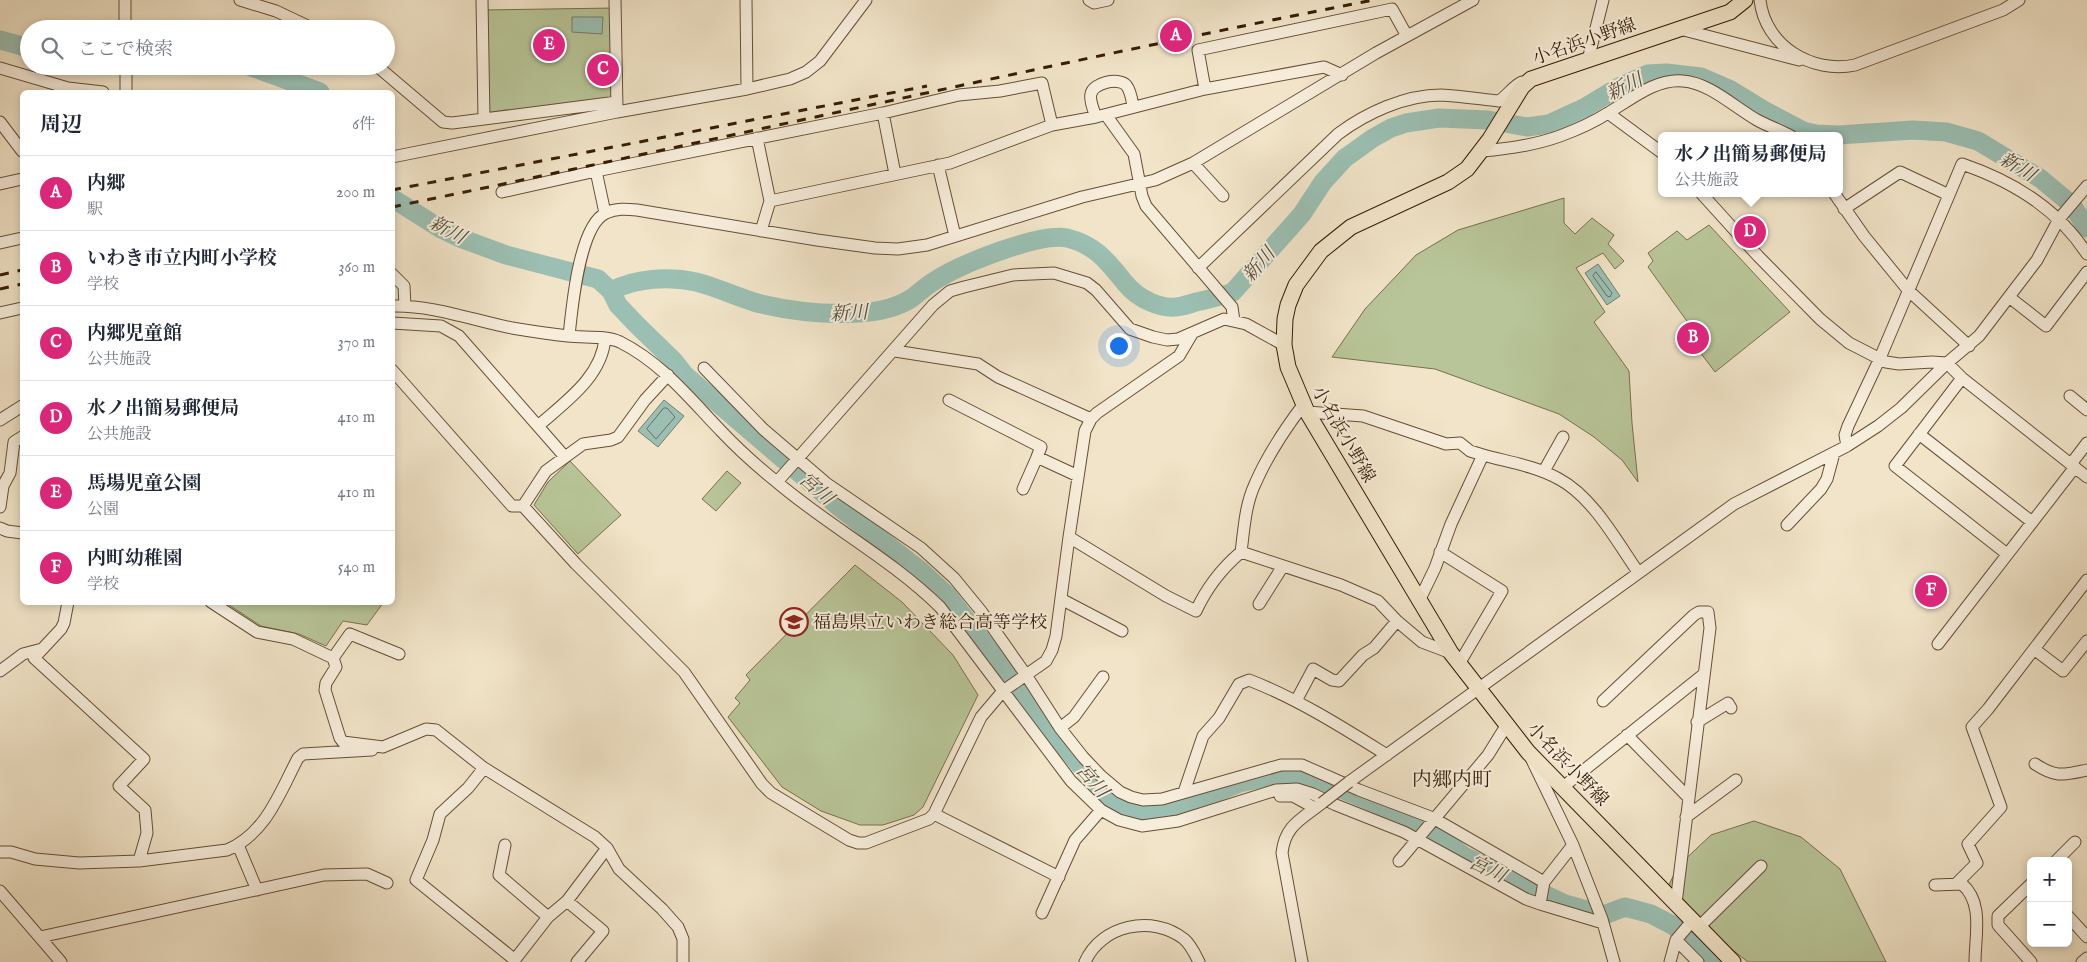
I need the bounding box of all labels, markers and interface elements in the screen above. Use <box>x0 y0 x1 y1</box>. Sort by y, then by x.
street label: 小名浜小野線 <box>1530 14 1639 71</box>
pin: A <box>1160 17 1192 55</box>
search box <box>20 20 395 75</box>
pin: E <box>533 26 565 64</box>
icon: search <box>38 34 66 62</box>
text: ここで検索 <box>78 38 173 62</box>
pin: C <box>587 51 619 89</box>
water label: 新川 <box>1603 68 1649 107</box>
text: 周辺 <box>40 112 82 139</box>
text: 6件 <box>352 115 375 135</box>
popup <box>1658 132 1843 197</box>
text: 水ノ出簡易郵便局 <box>1674 143 1827 167</box>
water label: 新川 <box>1994 148 2041 189</box>
text: 公共施設 <box>1674 171 1739 191</box>
text: 内郷 <box>87 172 125 196</box>
text: A <box>51 183 61 203</box>
text: 200 m <box>336 183 375 203</box>
text: 駅 <box>87 200 103 220</box>
water label: 新川 <box>425 211 471 251</box>
pin: D <box>1734 213 1766 251</box>
water label: 新川 <box>1238 242 1282 288</box>
text: いわき市立内町小学校 <box>87 247 277 271</box>
text: B <box>51 258 61 278</box>
text: 360 m <box>339 258 375 278</box>
text: 学校 <box>87 275 119 295</box>
water label: 新川 <box>829 301 871 327</box>
pin: B <box>1677 319 1709 357</box>
text: 内郷児童館 <box>87 322 182 346</box>
text: C <box>50 333 62 353</box>
text: 370 m <box>338 333 375 353</box>
your location <box>1106 333 1132 359</box>
text: 公共施設 <box>87 350 151 370</box>
street label: 小名浜小野線 <box>1306 382 1380 487</box>
text: 水ノ出簡易郵便局 <box>87 397 239 421</box>
text: D <box>50 408 62 428</box>
text: 410 m <box>338 408 375 428</box>
text: 公共施設 <box>87 425 151 445</box>
water label: 宮川 <box>793 468 839 512</box>
text: 馬場児童公園 <box>87 472 201 496</box>
text: E <box>50 483 62 503</box>
text: 410 m <box>338 483 375 503</box>
text: 公園 <box>87 500 119 520</box>
text: 内町幼稚園 <box>87 547 182 571</box>
text: F <box>51 558 61 578</box>
text: 540 m <box>338 558 375 578</box>
pin: F <box>1915 572 1947 610</box>
text: 学校 <box>87 575 119 595</box>
school or university icon: 福島県立いわき総合高等学校 <box>779 607 809 637</box>
place label: 福島県立いわき総合高等学校 <box>813 612 1047 635</box>
street label: 小名浜小野線 <box>1521 718 1613 812</box>
water label: 宮川 <box>1070 759 1114 805</box>
district label: 内郷内町 <box>1412 768 1492 793</box>
water label: 宮川 <box>1465 851 1511 890</box>
map controls <box>2027 857 2072 947</box>
button: + <box>2027 857 2072 902</box>
button: − <box>2027 902 2072 947</box>

